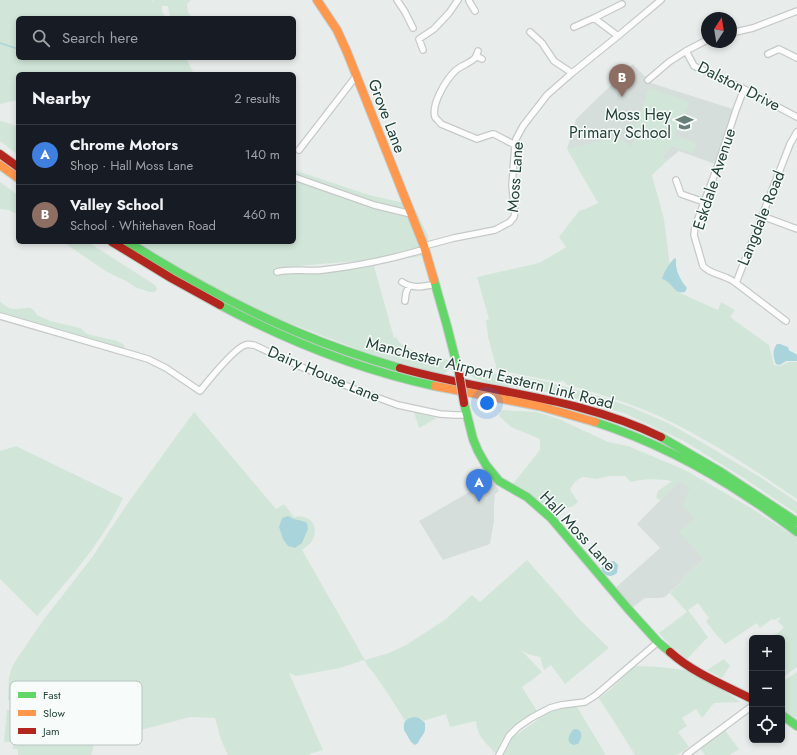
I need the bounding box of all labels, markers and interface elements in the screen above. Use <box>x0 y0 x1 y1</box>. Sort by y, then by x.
north arrow <box>701 12 737 48</box>
search box <box>16 16 296 60</box>
icon: search <box>30 27 52 49</box>
text: Search here <box>62 27 138 49</box>
street label: Dalston Drive <box>694 55 784 117</box>
pin: B <box>609 64 635 97</box>
street label: Grove Lane <box>362 76 412 156</box>
text: Nearby <box>32 86 90 110</box>
text: 2 results <box>234 89 280 108</box>
place label: Moss Hey Primary School <box>569 103 672 144</box>
school or university icon: Moss Hey Primary School <box>674 113 694 133</box>
street label: Eskdale Avenue <box>687 125 741 233</box>
text: Chrome Motors <box>70 134 178 156</box>
street label: Moss Lane <box>501 141 529 213</box>
text: A <box>40 145 50 164</box>
text: 140 m <box>245 145 280 164</box>
text: Shop · Hall Moss Lane <box>70 156 193 175</box>
street label: Langdale Road <box>732 167 790 269</box>
text: Valley School <box>70 194 163 216</box>
text: B <box>41 205 49 224</box>
text: 460 m <box>243 205 280 224</box>
text: School · Whitehaven Road <box>70 216 216 235</box>
street label: Manchester Airport Eastern Link Road <box>364 331 616 415</box>
street label: Dairy House Lane <box>264 340 384 408</box>
your location <box>477 393 497 413</box>
pin: A <box>466 469 492 502</box>
street label: Hall Moss Lane <box>535 486 621 576</box>
map controls <box>749 635 785 743</box>
button: + <box>749 635 785 671</box>
button: − <box>749 671 785 707</box>
legend <box>10 681 142 745</box>
text: Fast <box>43 687 61 703</box>
text: Slow <box>43 705 65 721</box>
button: locate <box>749 707 785 743</box>
text: Jam <box>41 723 60 739</box>

